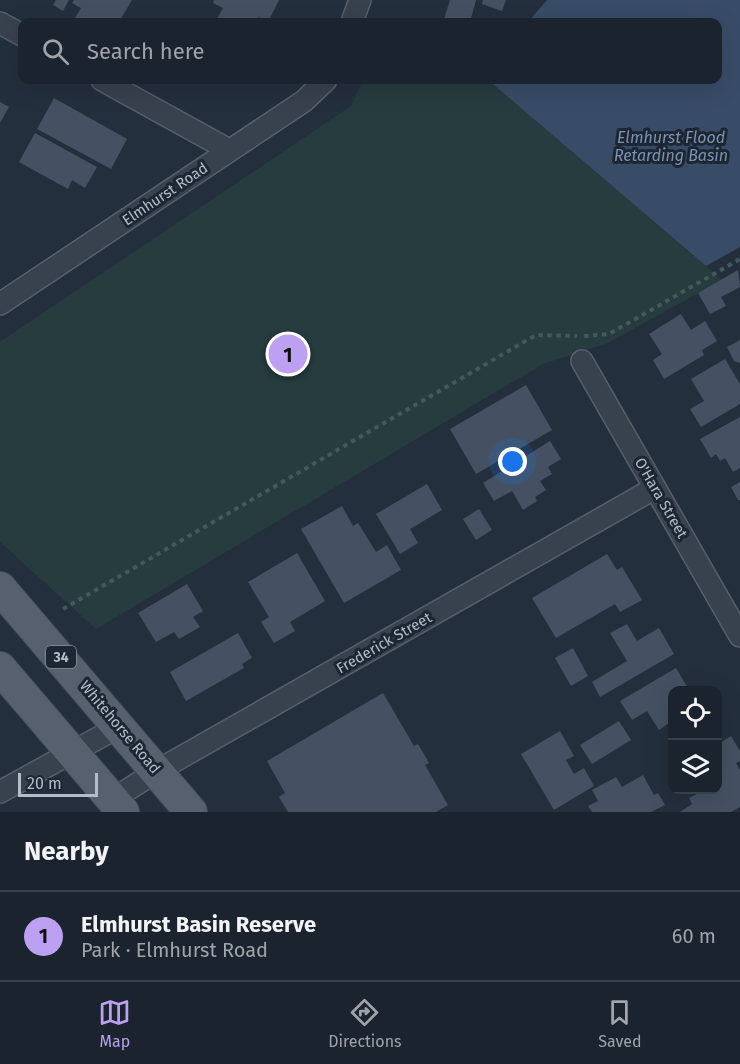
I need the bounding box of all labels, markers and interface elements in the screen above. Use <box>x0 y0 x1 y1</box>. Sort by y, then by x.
search box <box>18 18 722 84</box>
icon: search <box>39 35 72 68</box>
text: Search here <box>87 38 205 65</box>
water label: Elmhurst Flood Retarding Basin <box>614 128 728 165</box>
street label: Elmhurst Road <box>119 159 211 229</box>
pin: 1 <box>268 332 308 376</box>
your location <box>498 447 527 476</box>
street label: O'Hara Street <box>631 454 692 542</box>
street label: Frederick Street <box>333 608 435 678</box>
road number: 34 <box>46 646 76 668</box>
street label: Whitehorse Road <box>76 677 164 777</box>
map controls <box>668 686 722 794</box>
button: locate <box>668 686 722 740</box>
button: layers <box>668 740 722 794</box>
scale bar <box>18 770 98 798</box>
text: 20 m <box>27 774 62 793</box>
text: Nearby <box>24 836 109 867</box>
text: Elmhurst Basin Reserve <box>81 911 316 938</box>
text: 1 <box>39 924 48 948</box>
text: 60 m <box>672 924 716 948</box>
text: Park · Elmhurst Road <box>81 938 268 962</box>
tab: Map <box>98 996 131 1051</box>
tab: Directions <box>328 996 402 1051</box>
tab: Saved <box>598 996 642 1051</box>

